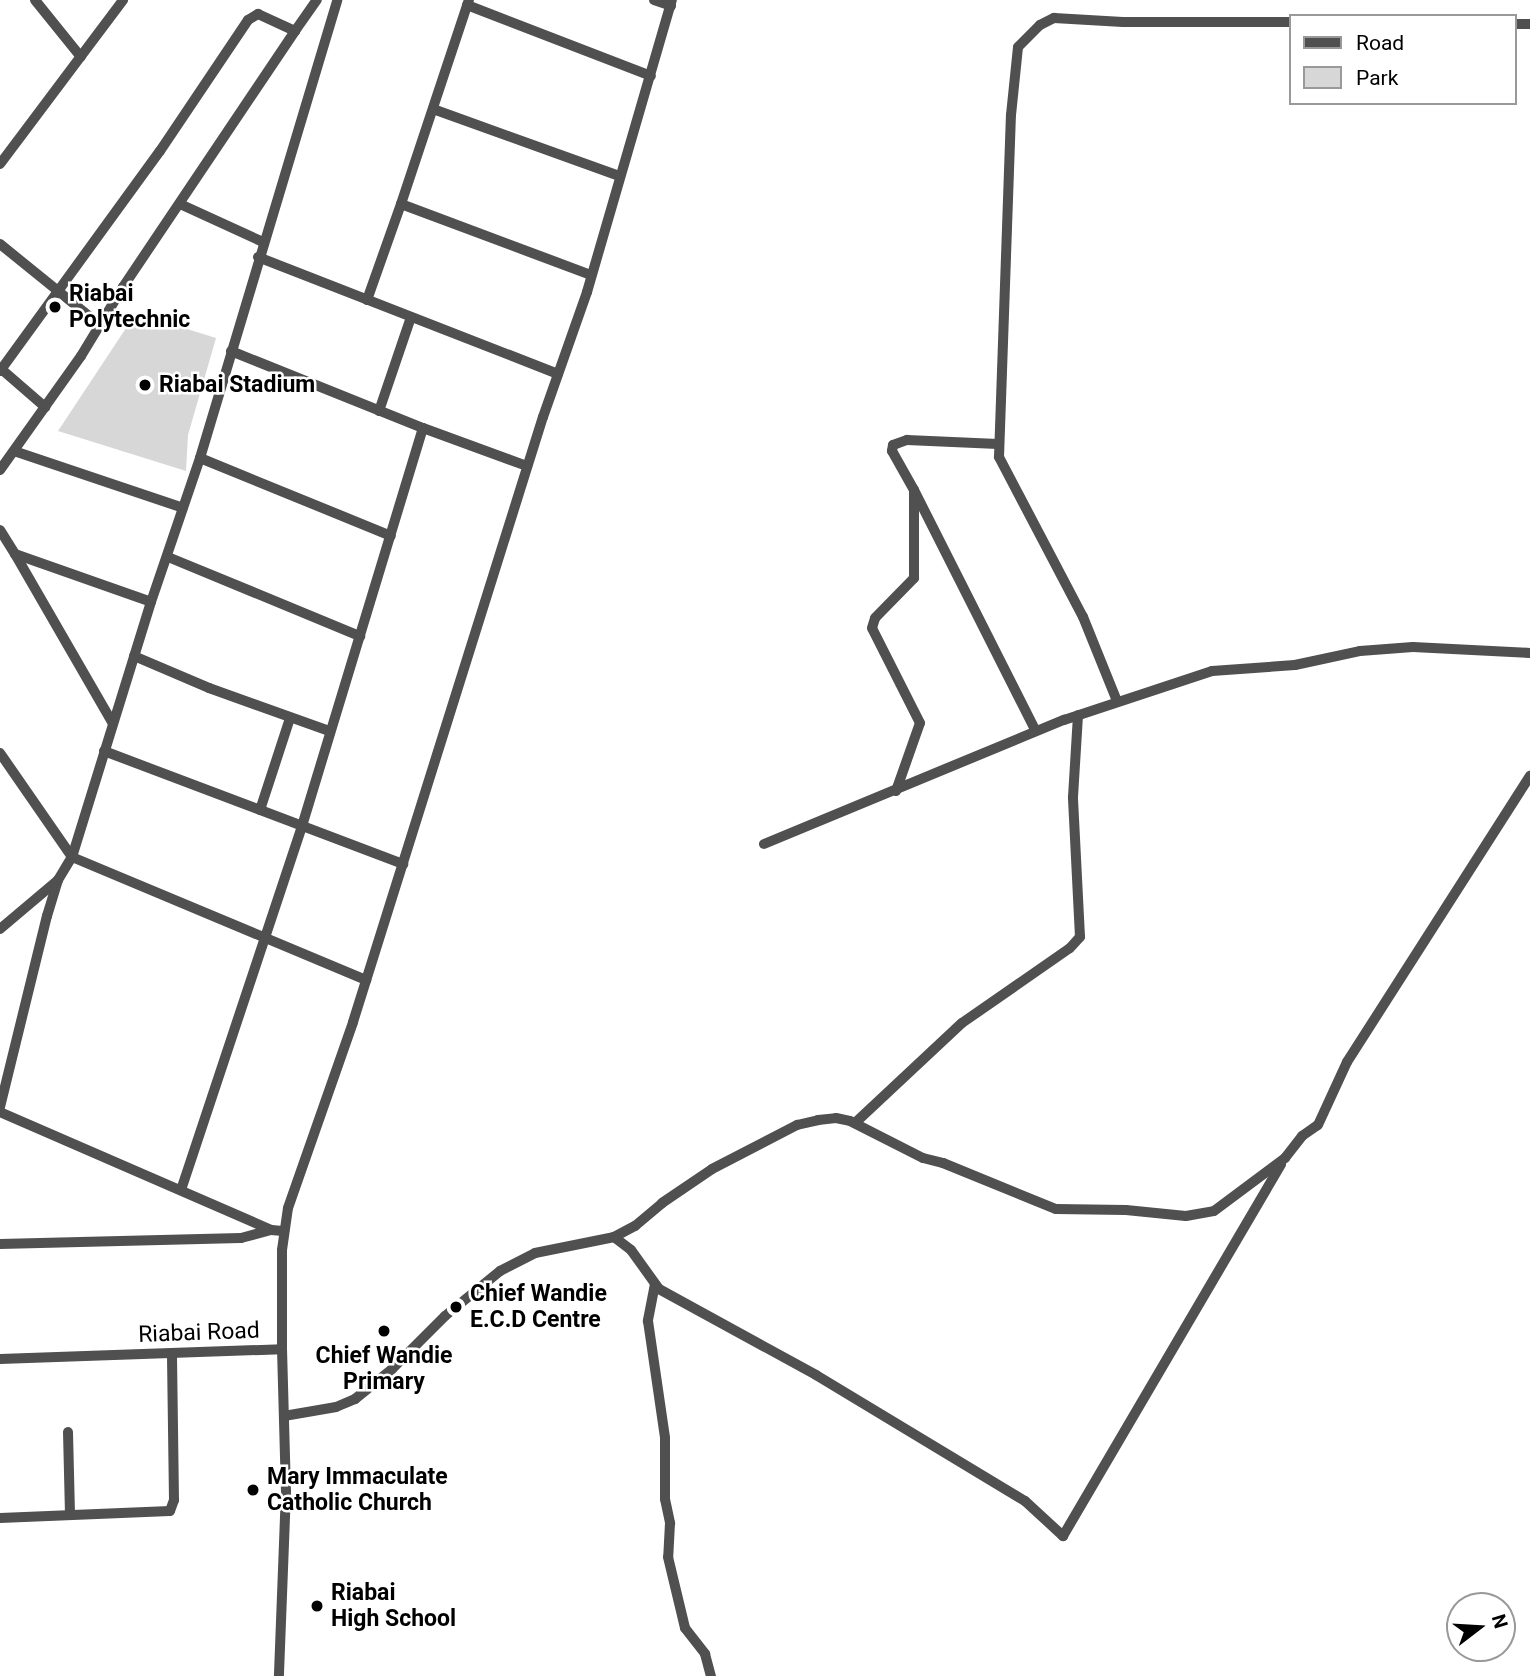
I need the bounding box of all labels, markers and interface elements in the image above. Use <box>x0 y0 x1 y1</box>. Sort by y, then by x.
legend <box>1288 14 1516 105</box>
text: Road <box>1356 31 1404 55</box>
text: Park <box>1356 66 1398 90</box>
place label: Riabai Polytechnic <box>69 280 190 334</box>
marker: Riabai Polytechnic <box>47 299 63 315</box>
place label: Riabai Stadium <box>159 371 315 399</box>
marker: Riabai Stadium <box>137 377 153 393</box>
place label: Chief Wandie E.C.D Centre <box>470 1280 607 1334</box>
marker: Chief Wandie E.C.D Centre <box>448 1299 464 1315</box>
street label: Riabai Road <box>138 1317 260 1349</box>
marker: Chief Wandie Primary <box>376 1323 392 1339</box>
place label: Chief Wandie Primary <box>316 1342 452 1396</box>
place label: Mary Immaculate Catholic Church <box>267 1463 448 1517</box>
marker: Mary Immaculate Catholic Church <box>245 1482 261 1498</box>
place label: Riabai High School <box>331 1579 456 1633</box>
north arrow <box>1446 1592 1516 1662</box>
marker: Riabai High School <box>309 1598 325 1614</box>
text: N <box>1487 1612 1513 1631</box>

